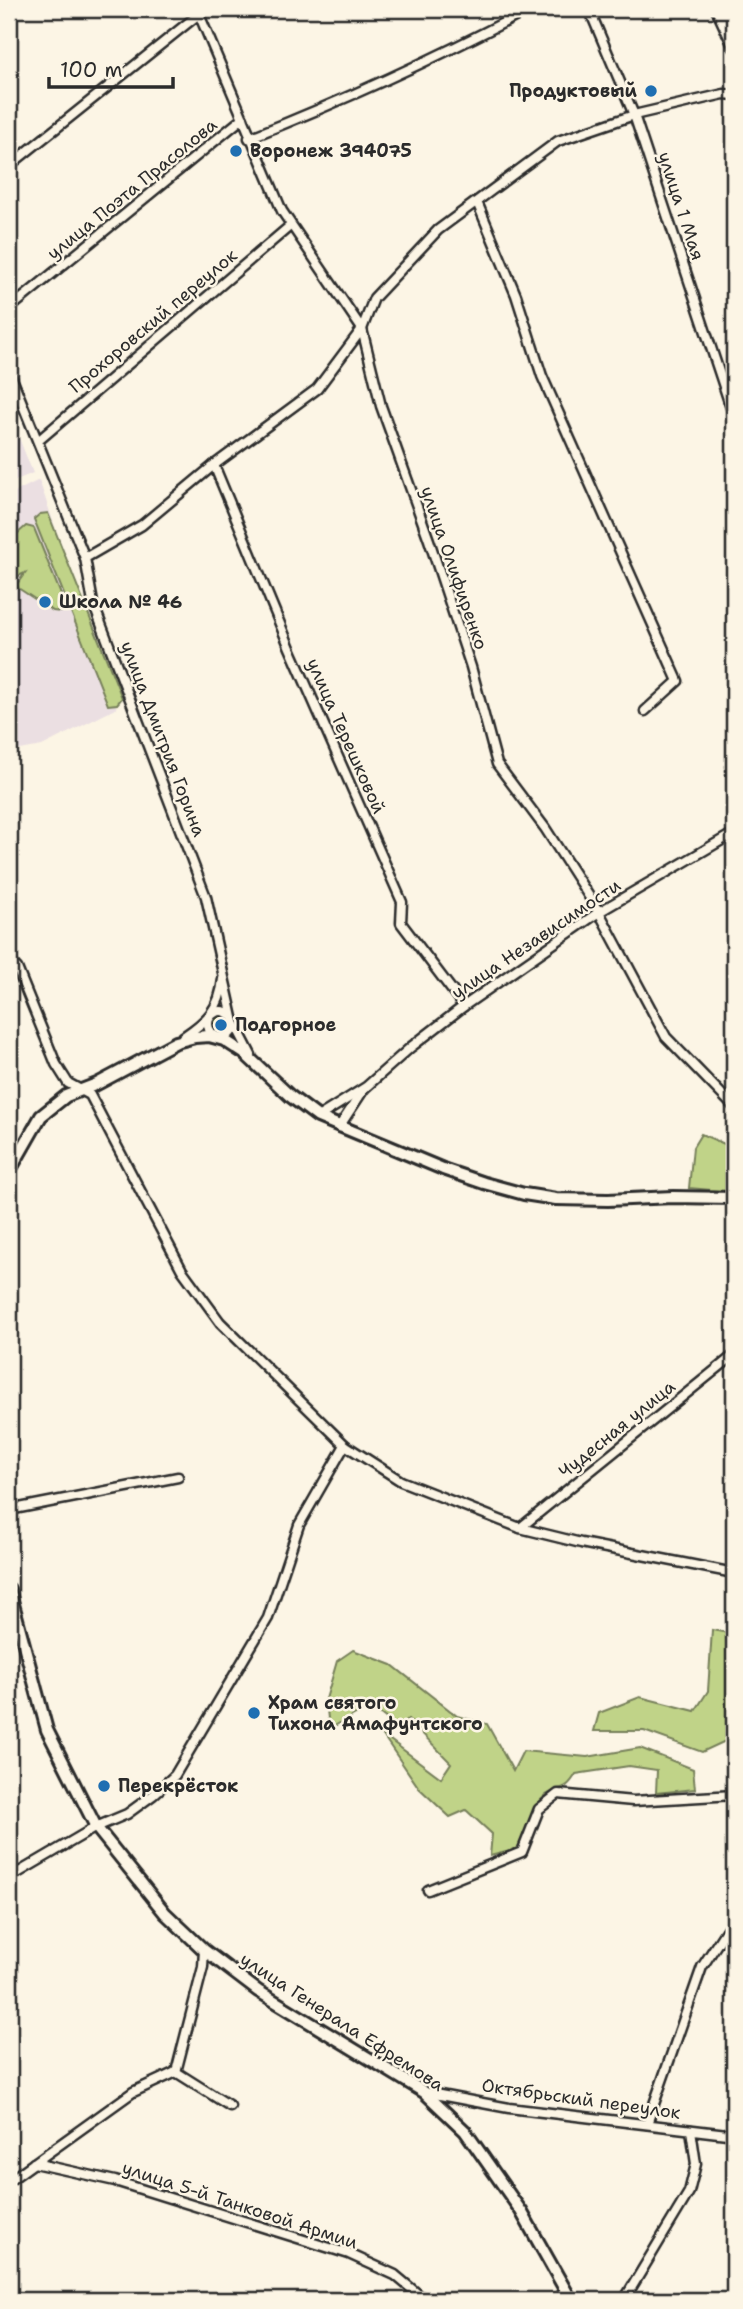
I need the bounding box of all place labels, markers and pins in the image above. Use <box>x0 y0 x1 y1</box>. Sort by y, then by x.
place label: Продуктовый <box>509 79 637 103</box>
marker: Продуктовый <box>643 83 659 99</box>
place label: Воронеж 394075 <box>250 139 412 163</box>
marker: Воронеж 394075 <box>228 143 244 159</box>
place label: Школа № 46 <box>59 590 182 614</box>
marker: Школа № 46 <box>37 594 53 610</box>
place label: Подгорное <box>235 1013 337 1037</box>
marker: Подгорное <box>213 1017 229 1033</box>
place label: Храм святого Тихона Амафунтского <box>268 1691 483 1736</box>
marker: Храм святого Тихона Амафунтского <box>246 1705 262 1721</box>
place label: Перекрёсток <box>118 1774 238 1798</box>
marker: Перекрёсток <box>96 1778 112 1794</box>

